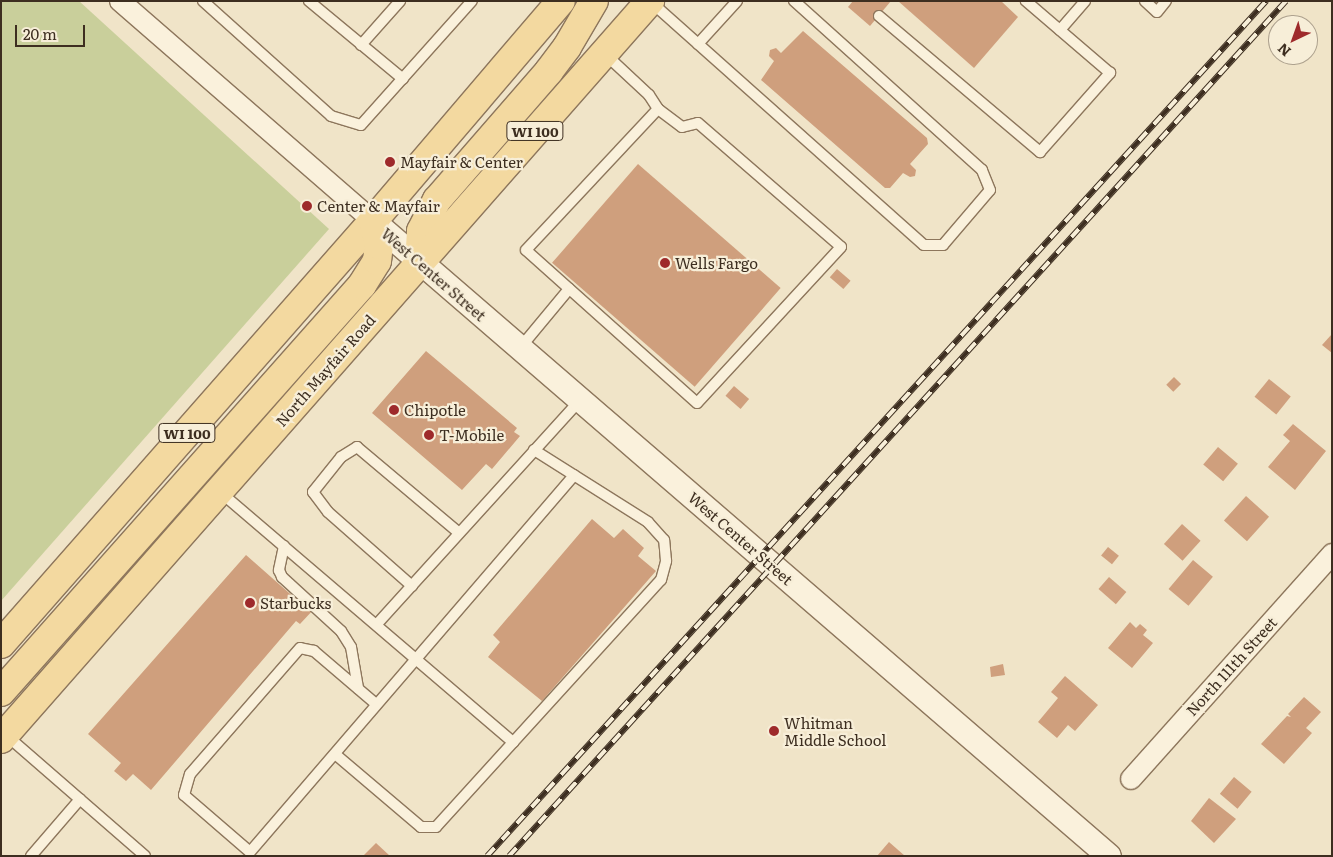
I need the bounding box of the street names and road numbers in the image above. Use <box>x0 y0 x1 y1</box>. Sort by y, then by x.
road number: WI 100 <box>506 120 564 142</box>
street label: West Center Street <box>378 224 490 324</box>
street label: North Mayfair Road <box>272 310 378 430</box>
road number: WI 100 <box>158 422 216 444</box>
street label: West Center Street <box>685 488 797 588</box>
street label: North 111th Street <box>1182 613 1280 719</box>

